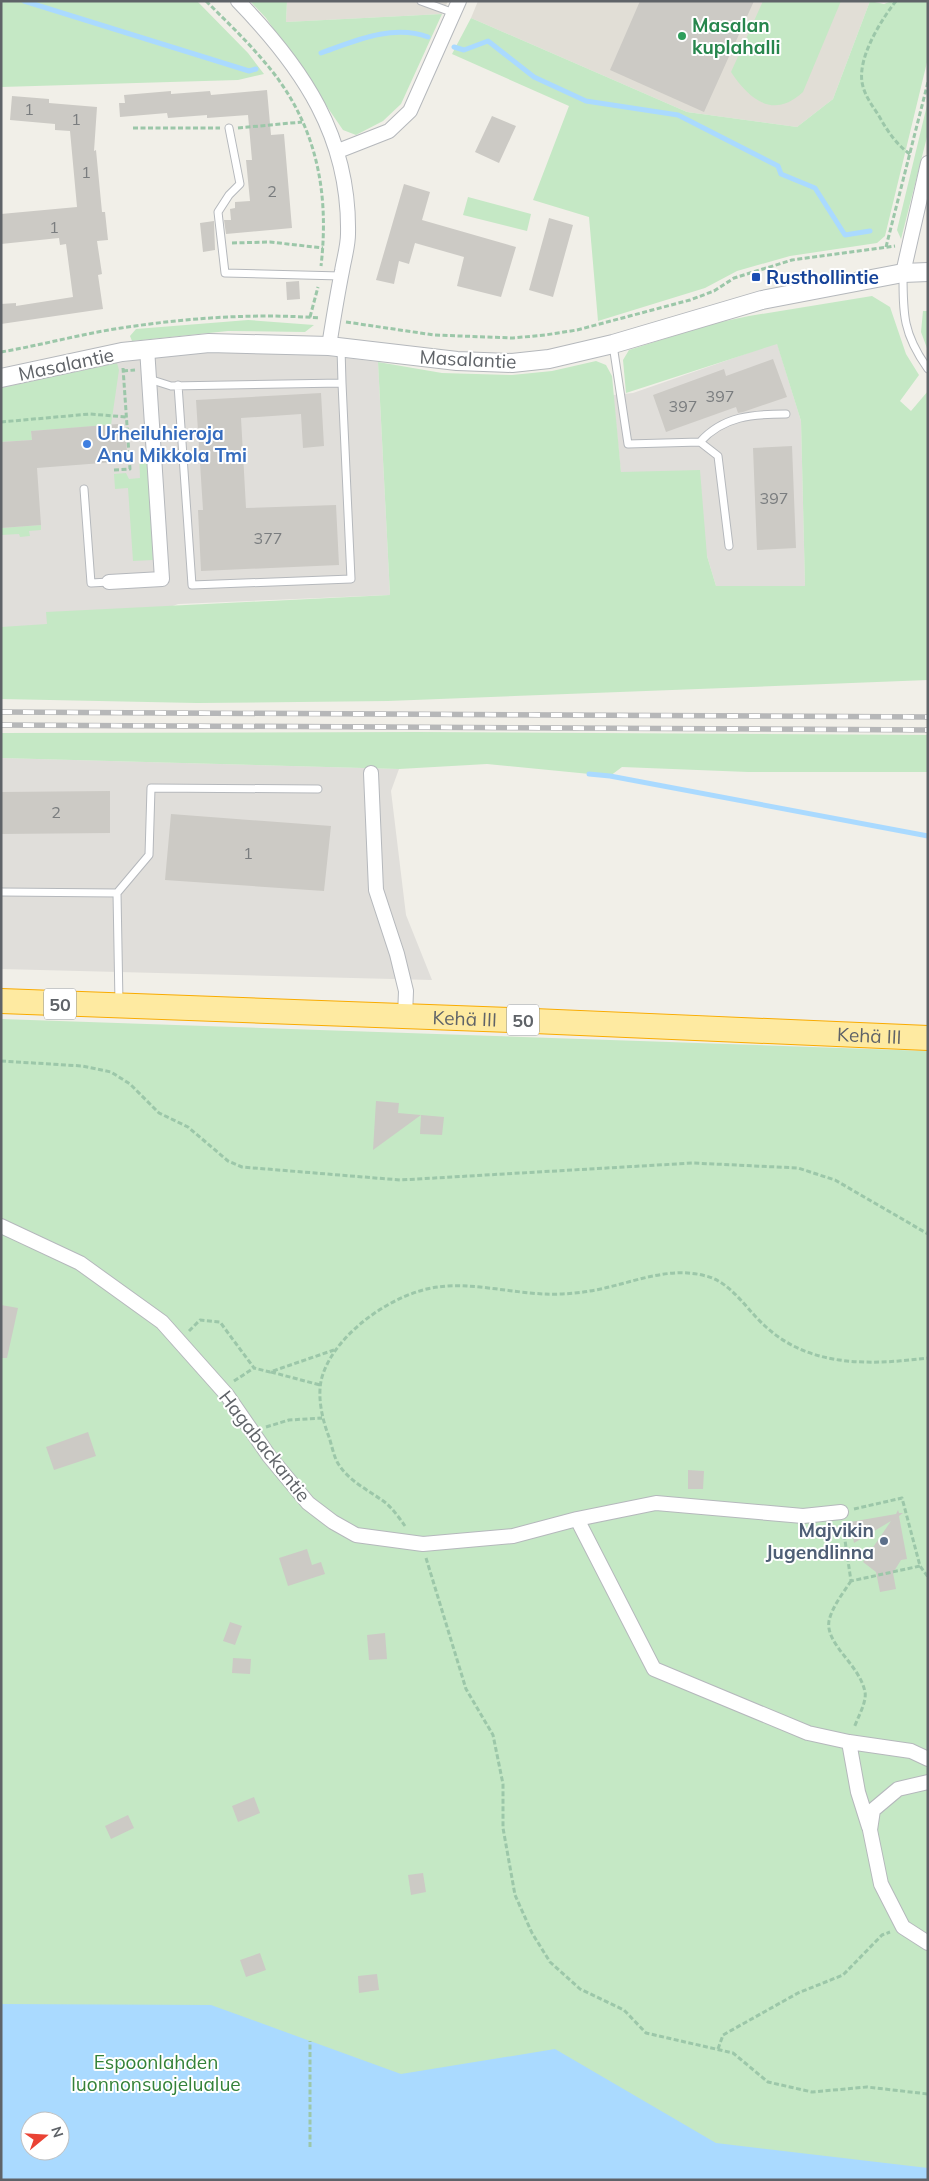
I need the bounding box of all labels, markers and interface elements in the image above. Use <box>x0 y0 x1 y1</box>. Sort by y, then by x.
place label: Masalan kuplahalli <box>692 13 780 59</box>
marker: Masalan kuplahalli <box>676 30 688 42</box>
house number: 1 <box>24 99 34 119</box>
house number: 1 <box>71 109 81 129</box>
house number: 1 <box>81 162 91 182</box>
house number: 2 <box>267 181 277 201</box>
house number: 1 <box>49 217 59 237</box>
place label: Rusthollintie <box>766 265 879 289</box>
marker: Rusthollintie <box>750 271 762 283</box>
street label: Masalantie <box>16 342 116 386</box>
street label: Masalantie <box>419 344 517 374</box>
house number: 397 <box>706 386 734 406</box>
house number: 397 <box>669 396 697 416</box>
place label: Urheiluhieroja Anu Mikkola Tmi <box>97 421 247 467</box>
marker: Urheiluhieroja Anu Mikkola Tmi <box>81 438 93 450</box>
house number: 397 <box>760 488 788 508</box>
house number: 377 <box>254 528 282 548</box>
house number: 2 <box>51 802 61 822</box>
house number: 1 <box>243 843 253 863</box>
road number: 50 <box>44 989 76 1020</box>
road number: 50 <box>507 1004 539 1036</box>
street label: Kehä III <box>432 1005 497 1032</box>
street label: Kehä III <box>837 1022 902 1049</box>
street label: Hagabackantie <box>214 1386 316 1506</box>
place label: Majvikin Jugendlinna <box>766 1518 874 1564</box>
marker: Majvikin Jugendlinna <box>878 1535 890 1547</box>
park label: Espoonlahden luonnonsuojelualue <box>71 2050 241 2096</box>
north arrow <box>20 2111 70 2161</box>
text: N <box>47 2124 68 2140</box>

